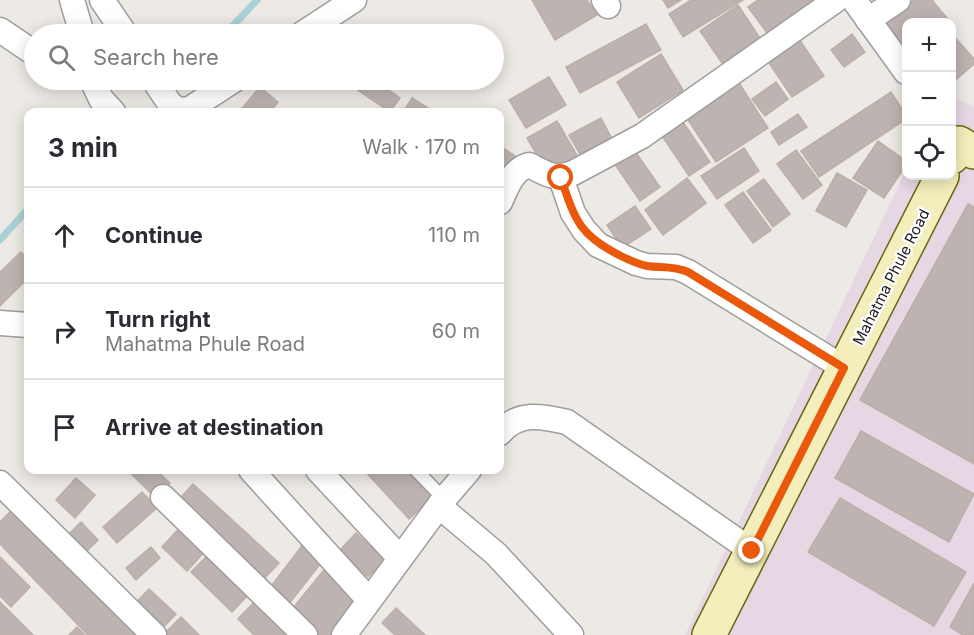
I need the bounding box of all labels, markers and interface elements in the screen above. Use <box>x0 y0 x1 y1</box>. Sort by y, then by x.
map controls <box>902 18 956 180</box>
button: + <box>902 18 956 72</box>
search box <box>24 24 504 90</box>
icon: search <box>45 41 78 74</box>
text: Search here <box>93 44 219 70</box>
button: − <box>902 72 956 126</box>
button: locate <box>902 126 956 180</box>
text: 3 min <box>48 132 118 163</box>
text: Walk · 170 m <box>362 135 480 159</box>
route start <box>547 164 573 190</box>
street label: Mahatma Phule Road <box>848 206 934 348</box>
icon: ahead <box>48 219 81 252</box>
text: Continue <box>105 222 203 248</box>
text: 110 m <box>428 223 480 247</box>
text: Turn right <box>105 306 211 332</box>
icon: right <box>48 315 81 348</box>
text: 60 m <box>432 319 480 343</box>
text: Mahatma Phule Road <box>105 332 305 356</box>
icon: arrive <box>48 411 81 444</box>
text: Arrive at destination <box>105 414 324 440</box>
route end <box>738 537 764 563</box>

